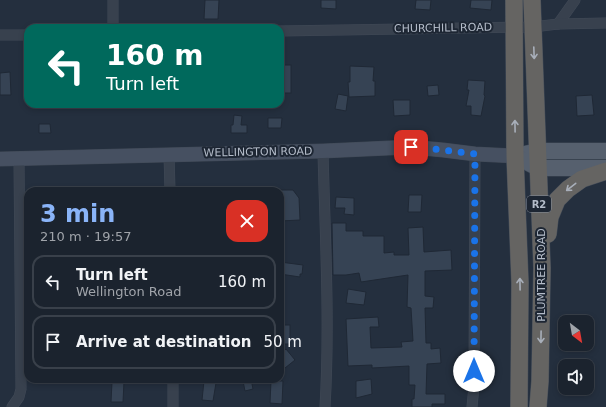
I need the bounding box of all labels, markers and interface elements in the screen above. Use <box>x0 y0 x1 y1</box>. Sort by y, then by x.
street label: CHURCHILL ROAD <box>394 21 492 35</box>
text: 160 m <box>106 39 203 72</box>
icon: left <box>40 40 92 92</box>
one-way arrow <box>530 46 537 59</box>
text: Turn left <box>106 73 179 94</box>
one-way arrow <box>511 120 519 133</box>
pin <box>394 130 428 164</box>
icon: arrive <box>400 136 422 158</box>
street label: WELLINGTON ROAD <box>203 145 313 159</box>
one-way arrow <box>566 183 577 192</box>
road number: R2 <box>527 196 551 212</box>
text: 3 min <box>40 200 115 228</box>
button: close <box>226 200 268 242</box>
street label: PLUMTREE ROAD <box>535 228 548 322</box>
text: 210 m · 19:57 <box>40 229 131 244</box>
text: Turn left <box>76 266 148 284</box>
icon: left <box>42 271 64 293</box>
text: 160 m <box>218 273 266 291</box>
one-way arrow <box>516 278 524 291</box>
text: Wellington Road <box>76 284 181 299</box>
north arrow <box>558 315 594 351</box>
map controls <box>558 315 594 395</box>
one-way arrow <box>537 330 544 343</box>
icon: arrive <box>42 331 64 353</box>
text: Arrive at destination <box>76 333 251 351</box>
text: 50 m <box>263 333 302 351</box>
position arrow <box>453 350 495 392</box>
button: sound <box>558 359 594 395</box>

